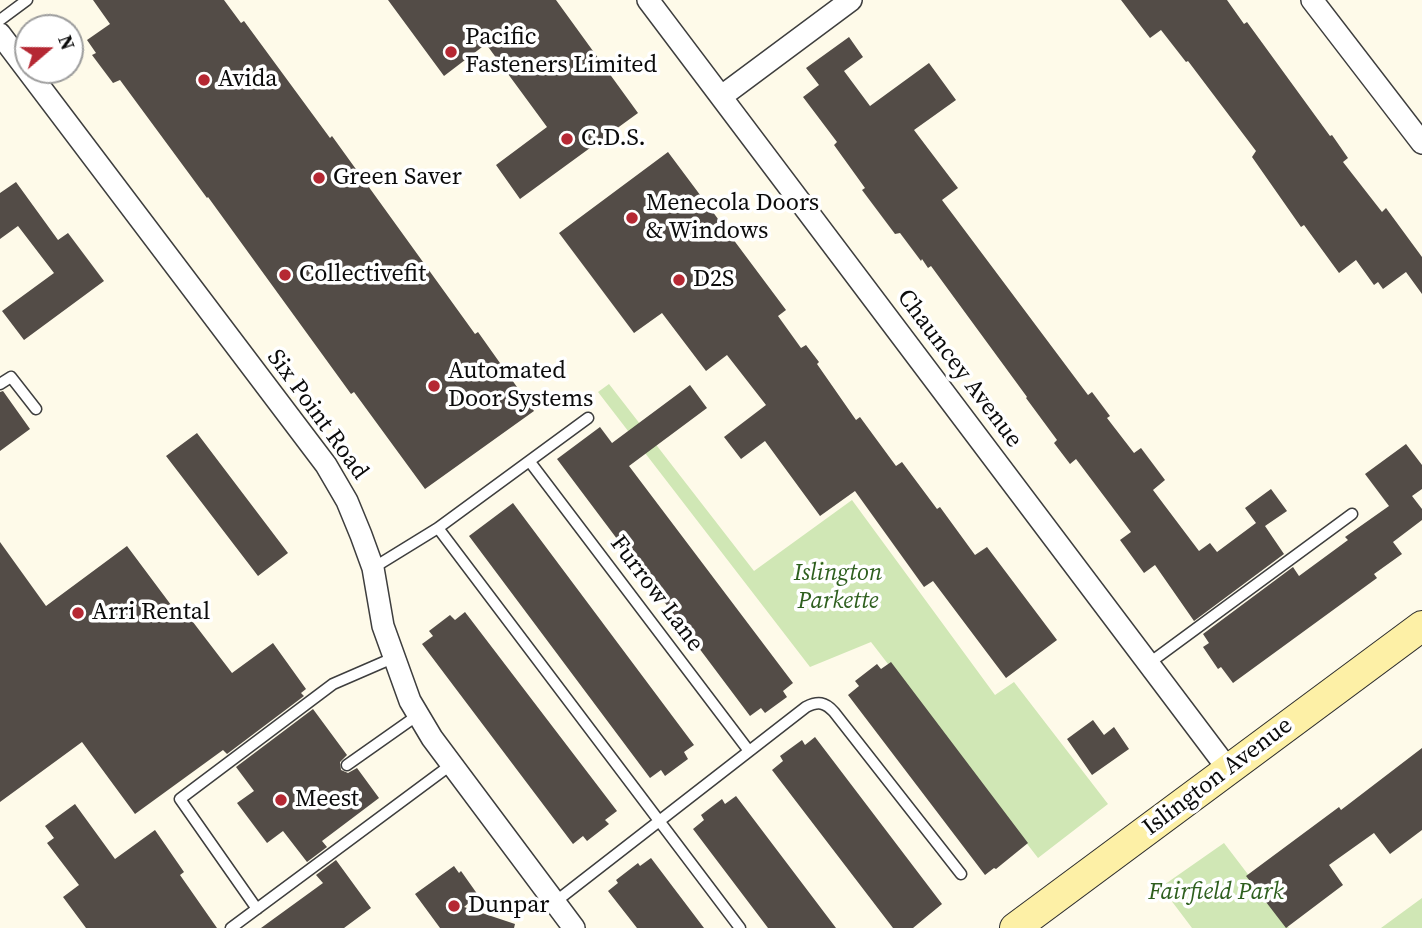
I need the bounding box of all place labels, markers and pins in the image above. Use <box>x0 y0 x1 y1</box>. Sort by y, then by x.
place label: Pacific Fasteners Limited <box>465 24 657 80</box>
marker: Pacific Fasteners Limited <box>443 44 459 60</box>
place label: Avida <box>218 66 277 94</box>
marker: Avida <box>196 72 212 88</box>
place label: C.D.S. <box>581 125 646 153</box>
marker: C.D.S. <box>559 131 575 147</box>
place label: Green Saver <box>333 164 462 192</box>
marker: Green Saver <box>311 170 327 186</box>
place label: Menecola Doors & Windows <box>646 190 819 246</box>
marker: Menecola Doors & Windows <box>624 210 640 226</box>
place label: Collectivefit <box>299 261 426 289</box>
place label: D2S <box>693 266 734 294</box>
marker: Collectivefit <box>277 267 293 283</box>
marker: D2S <box>671 272 687 288</box>
place label: Automated Door Systems <box>448 358 593 414</box>
marker: Automated Door Systems <box>426 378 442 394</box>
place label: Arri Rental <box>92 599 210 627</box>
marker: Arri Rental <box>70 605 86 621</box>
place label: Meest <box>295 786 359 814</box>
marker: Meest <box>273 792 289 808</box>
place label: Dunpar <box>468 892 549 920</box>
marker: Dunpar <box>446 898 462 914</box>

